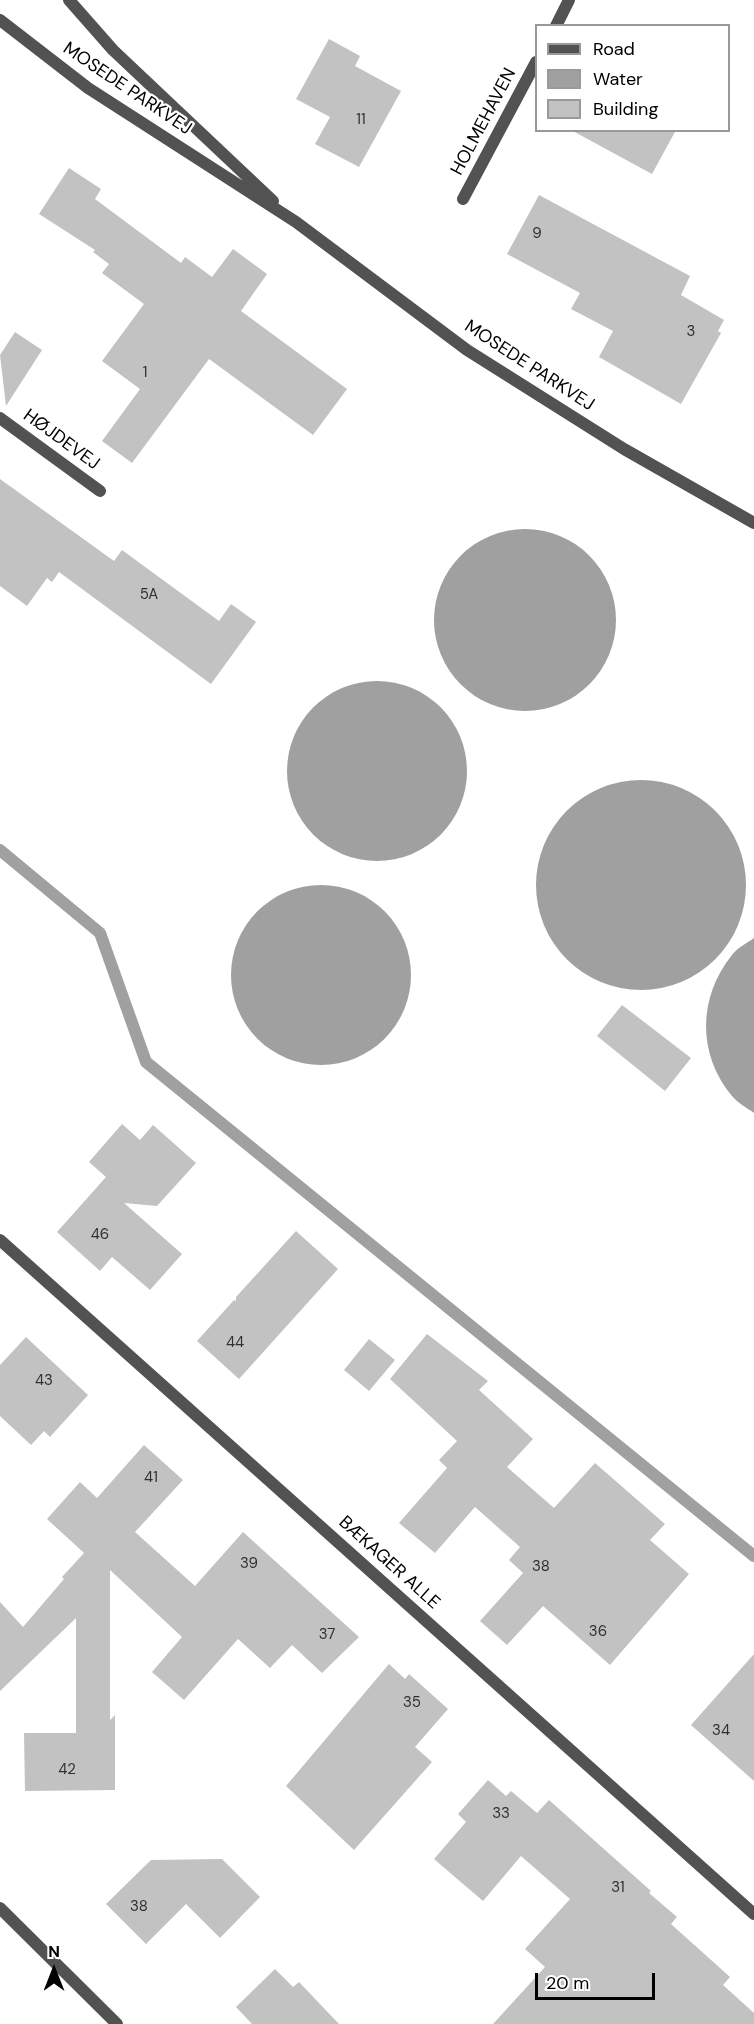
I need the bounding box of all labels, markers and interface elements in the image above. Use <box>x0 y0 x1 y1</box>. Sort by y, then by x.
legend <box>535 24 730 132</box>
text: Road <box>593 37 635 61</box>
street label: MOSEDE PARKVEJ <box>59 38 195 140</box>
street label: HOLMEHAVEN <box>447 65 521 179</box>
text: Water <box>593 67 643 91</box>
text: Building <box>593 97 658 121</box>
house number: 11 <box>356 111 366 129</box>
house number: 9 <box>532 225 542 243</box>
street label: MOSEDE PARKVEJ <box>460 316 598 416</box>
house number: 3 <box>687 323 695 341</box>
house number: 1 <box>143 364 147 382</box>
street label: HØJDEVEJ <box>19 405 103 475</box>
house number: 5A <box>140 586 158 604</box>
house number: 46 <box>91 1226 109 1244</box>
house number: 44 <box>226 1334 244 1352</box>
house number: 43 <box>35 1372 53 1390</box>
house number: 41 <box>144 1469 158 1487</box>
street label: BÆKAGER ALLE <box>334 1512 444 1614</box>
house number: 39 <box>240 1555 258 1573</box>
house number: 38 <box>532 1558 550 1576</box>
house number: 36 <box>589 1623 607 1641</box>
house number: 37 <box>319 1626 335 1644</box>
house number: 35 <box>403 1694 421 1712</box>
house number: 34 <box>712 1722 730 1740</box>
house number: 42 <box>58 1761 76 1779</box>
house number: 33 <box>492 1805 510 1823</box>
house number: 31 <box>611 1879 625 1897</box>
house number: 38 <box>130 1898 148 1916</box>
north arrow <box>24 1940 84 2000</box>
text: N <box>48 1941 60 1962</box>
scale bar <box>538 1961 658 1999</box>
text: 20 m <box>546 1971 589 1995</box>

